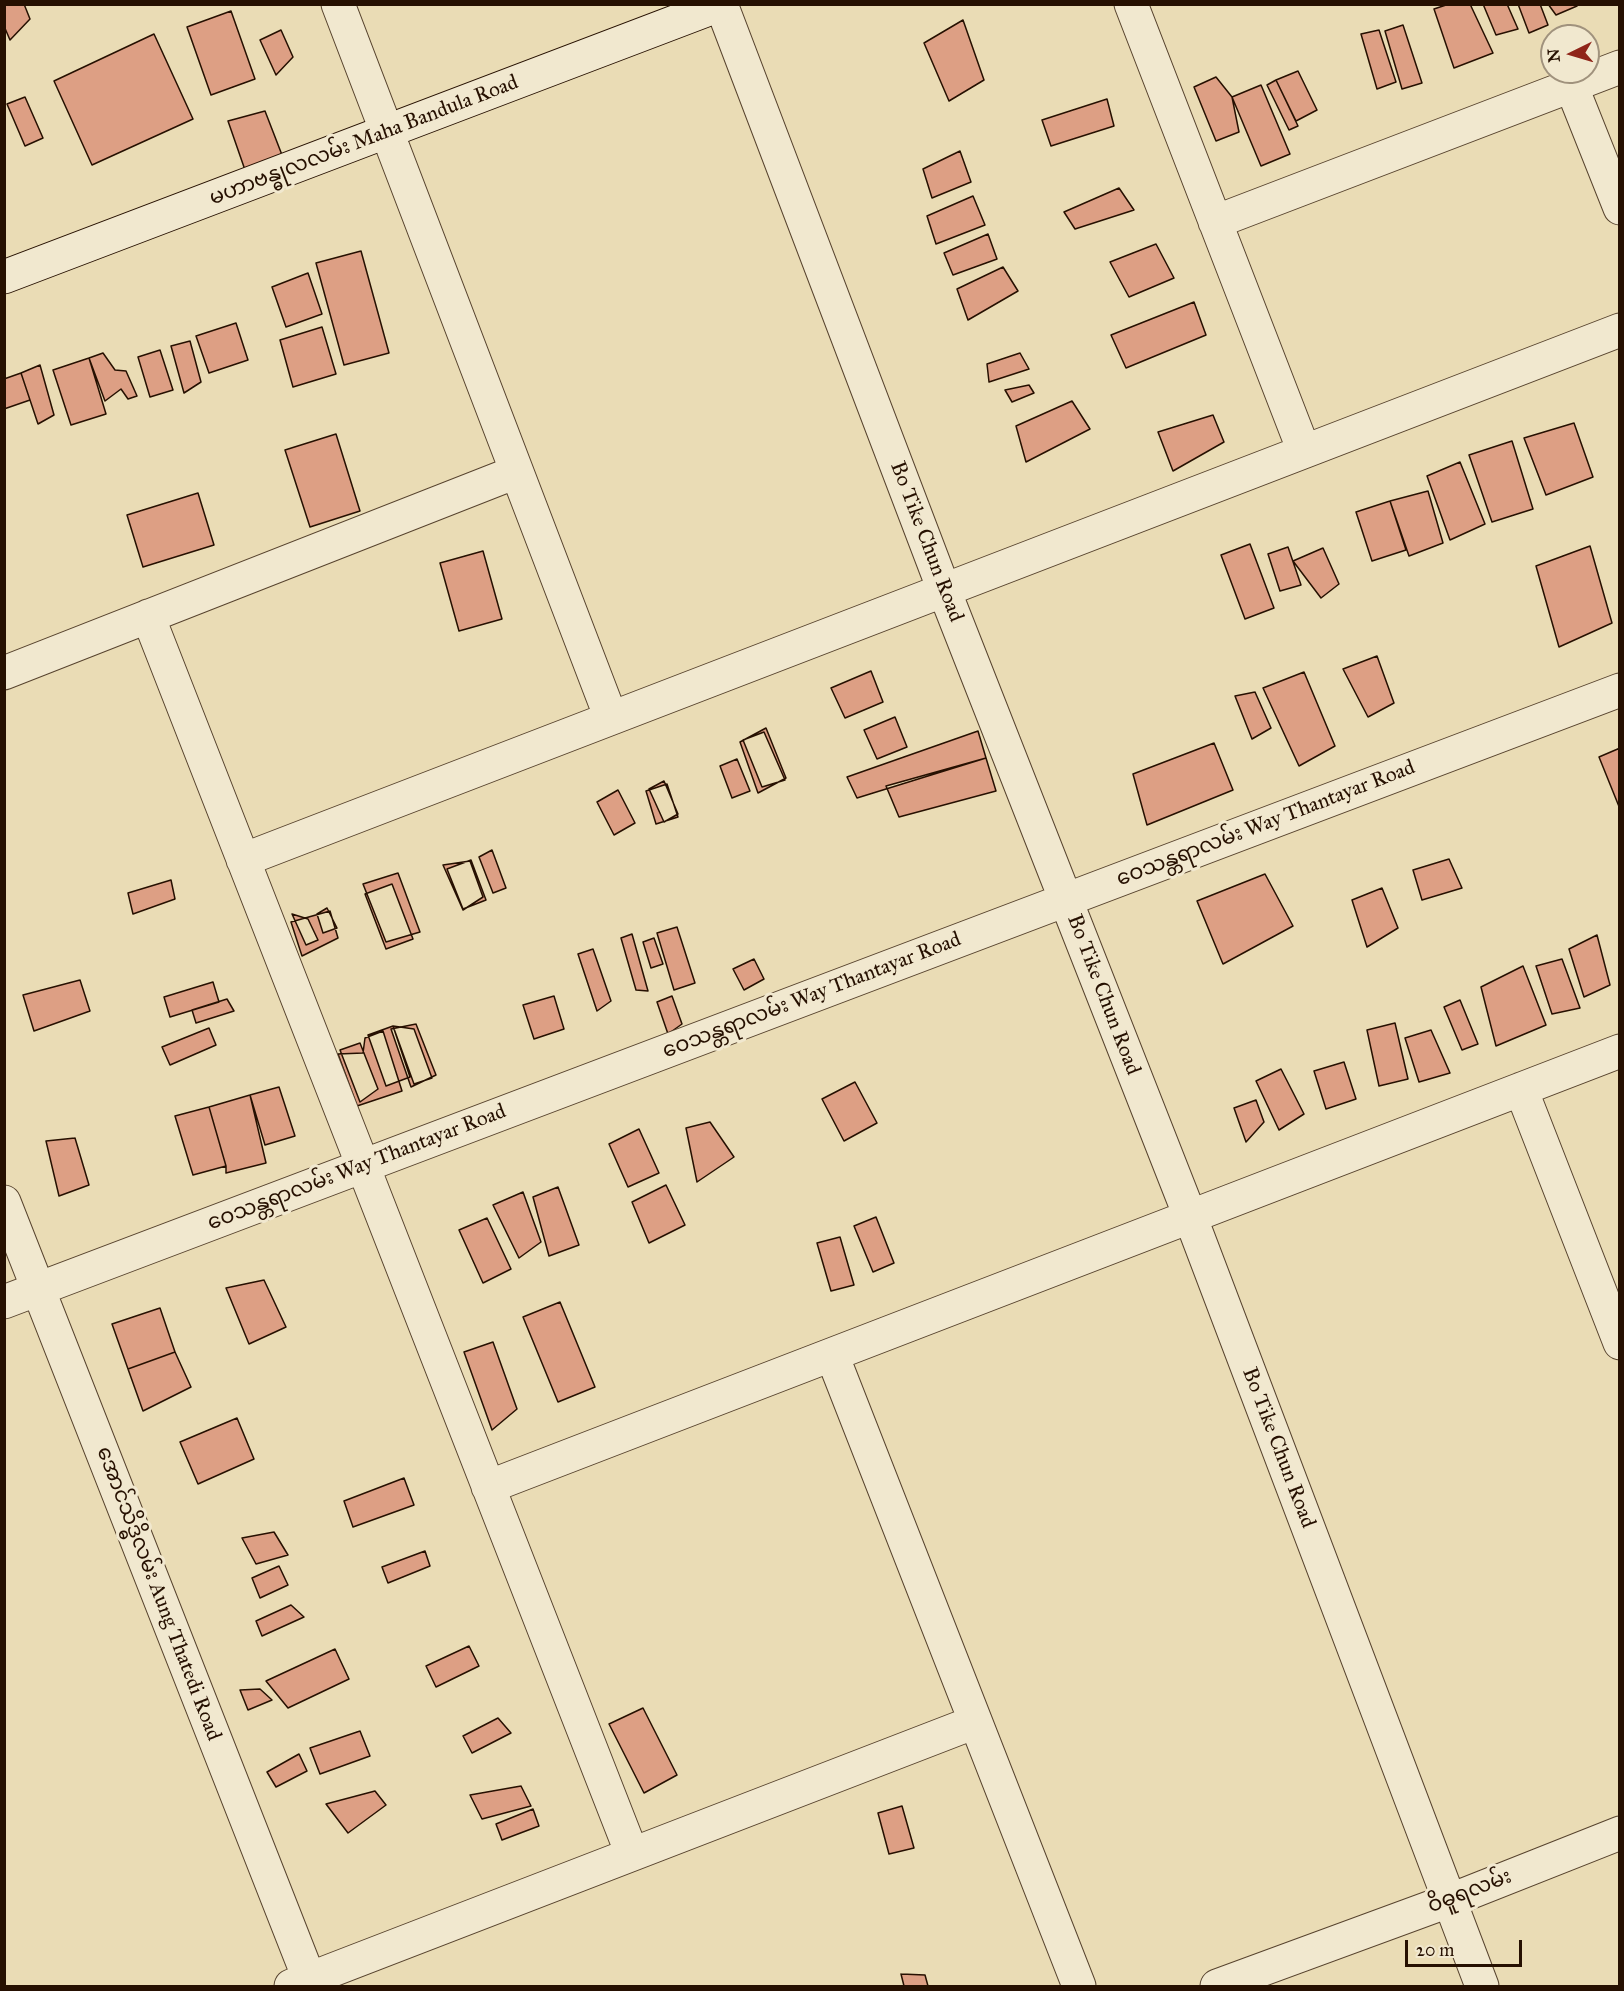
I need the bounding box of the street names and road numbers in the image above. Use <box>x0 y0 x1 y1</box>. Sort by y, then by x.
street label: မဟာဗန္ဓုလလမ်း Maha Bandula Road <box>206 70 522 212</box>
street label: Bo Tike Chun Road <box>884 458 968 626</box>
street label: ဝေသန္တရာလမ်း Way Thantayar Road <box>1113 755 1419 893</box>
street label: Bo Tike Chun Road <box>1061 911 1145 1079</box>
street label: ဝေသန္တရာလမ်း Way Thantayar Road <box>659 927 965 1065</box>
street label: ဝေသန္တရာလမ်း Way Thantayar Road <box>204 1099 510 1237</box>
street label: Bo Tike Chun Road <box>1236 1364 1320 1532</box>
street label: အောင်သိဒ္ဓိလမ်း Aung Thatedi Road <box>90 1443 226 1745</box>
street label: ဝိဓူရလမ်း <box>1424 1864 1516 1920</box>

